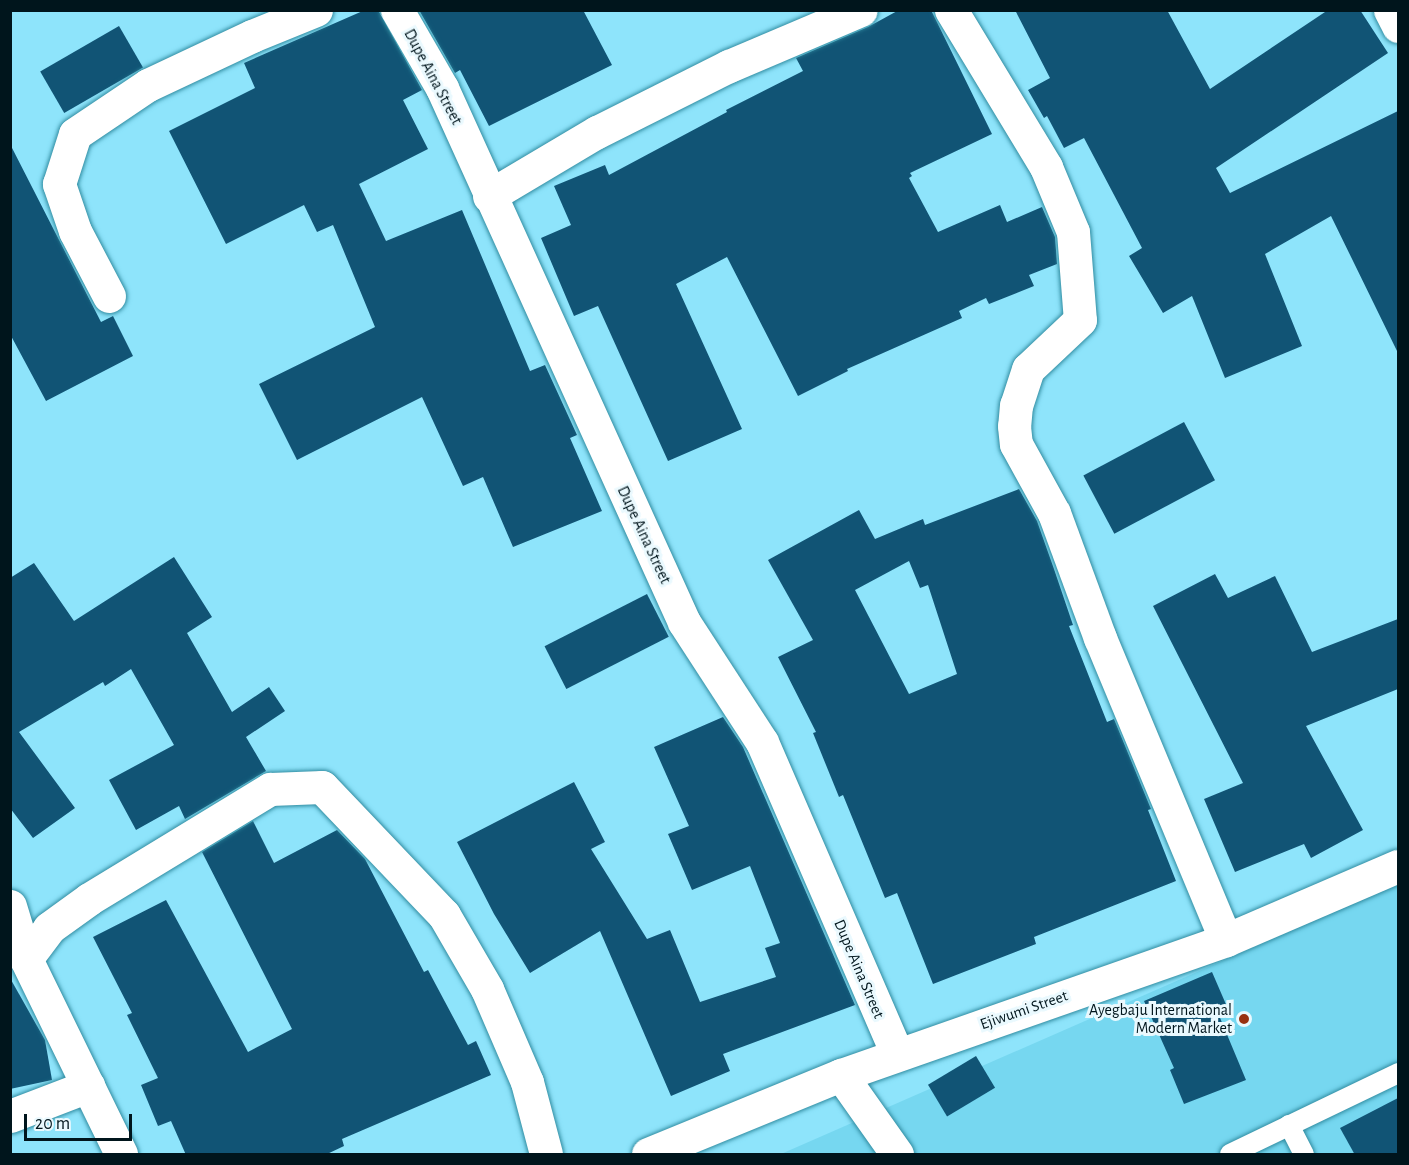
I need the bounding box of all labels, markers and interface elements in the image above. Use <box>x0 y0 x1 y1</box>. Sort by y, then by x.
street label: Dupe Aina Street <box>400 26 466 128</box>
street label: Dupe Aina Street <box>613 483 675 587</box>
street label: Dupe Aina Street <box>830 917 888 1021</box>
street label: Ejiwumi Street <box>978 986 1070 1034</box>
place label: Ayegbaju International Modern Market <box>1089 1000 1232 1038</box>
marker: Ayegbaju International Modern Market <box>1237 1012 1251 1026</box>
scale bar <box>27 1102 135 1140</box>
text: 20 m <box>35 1115 70 1133</box>

